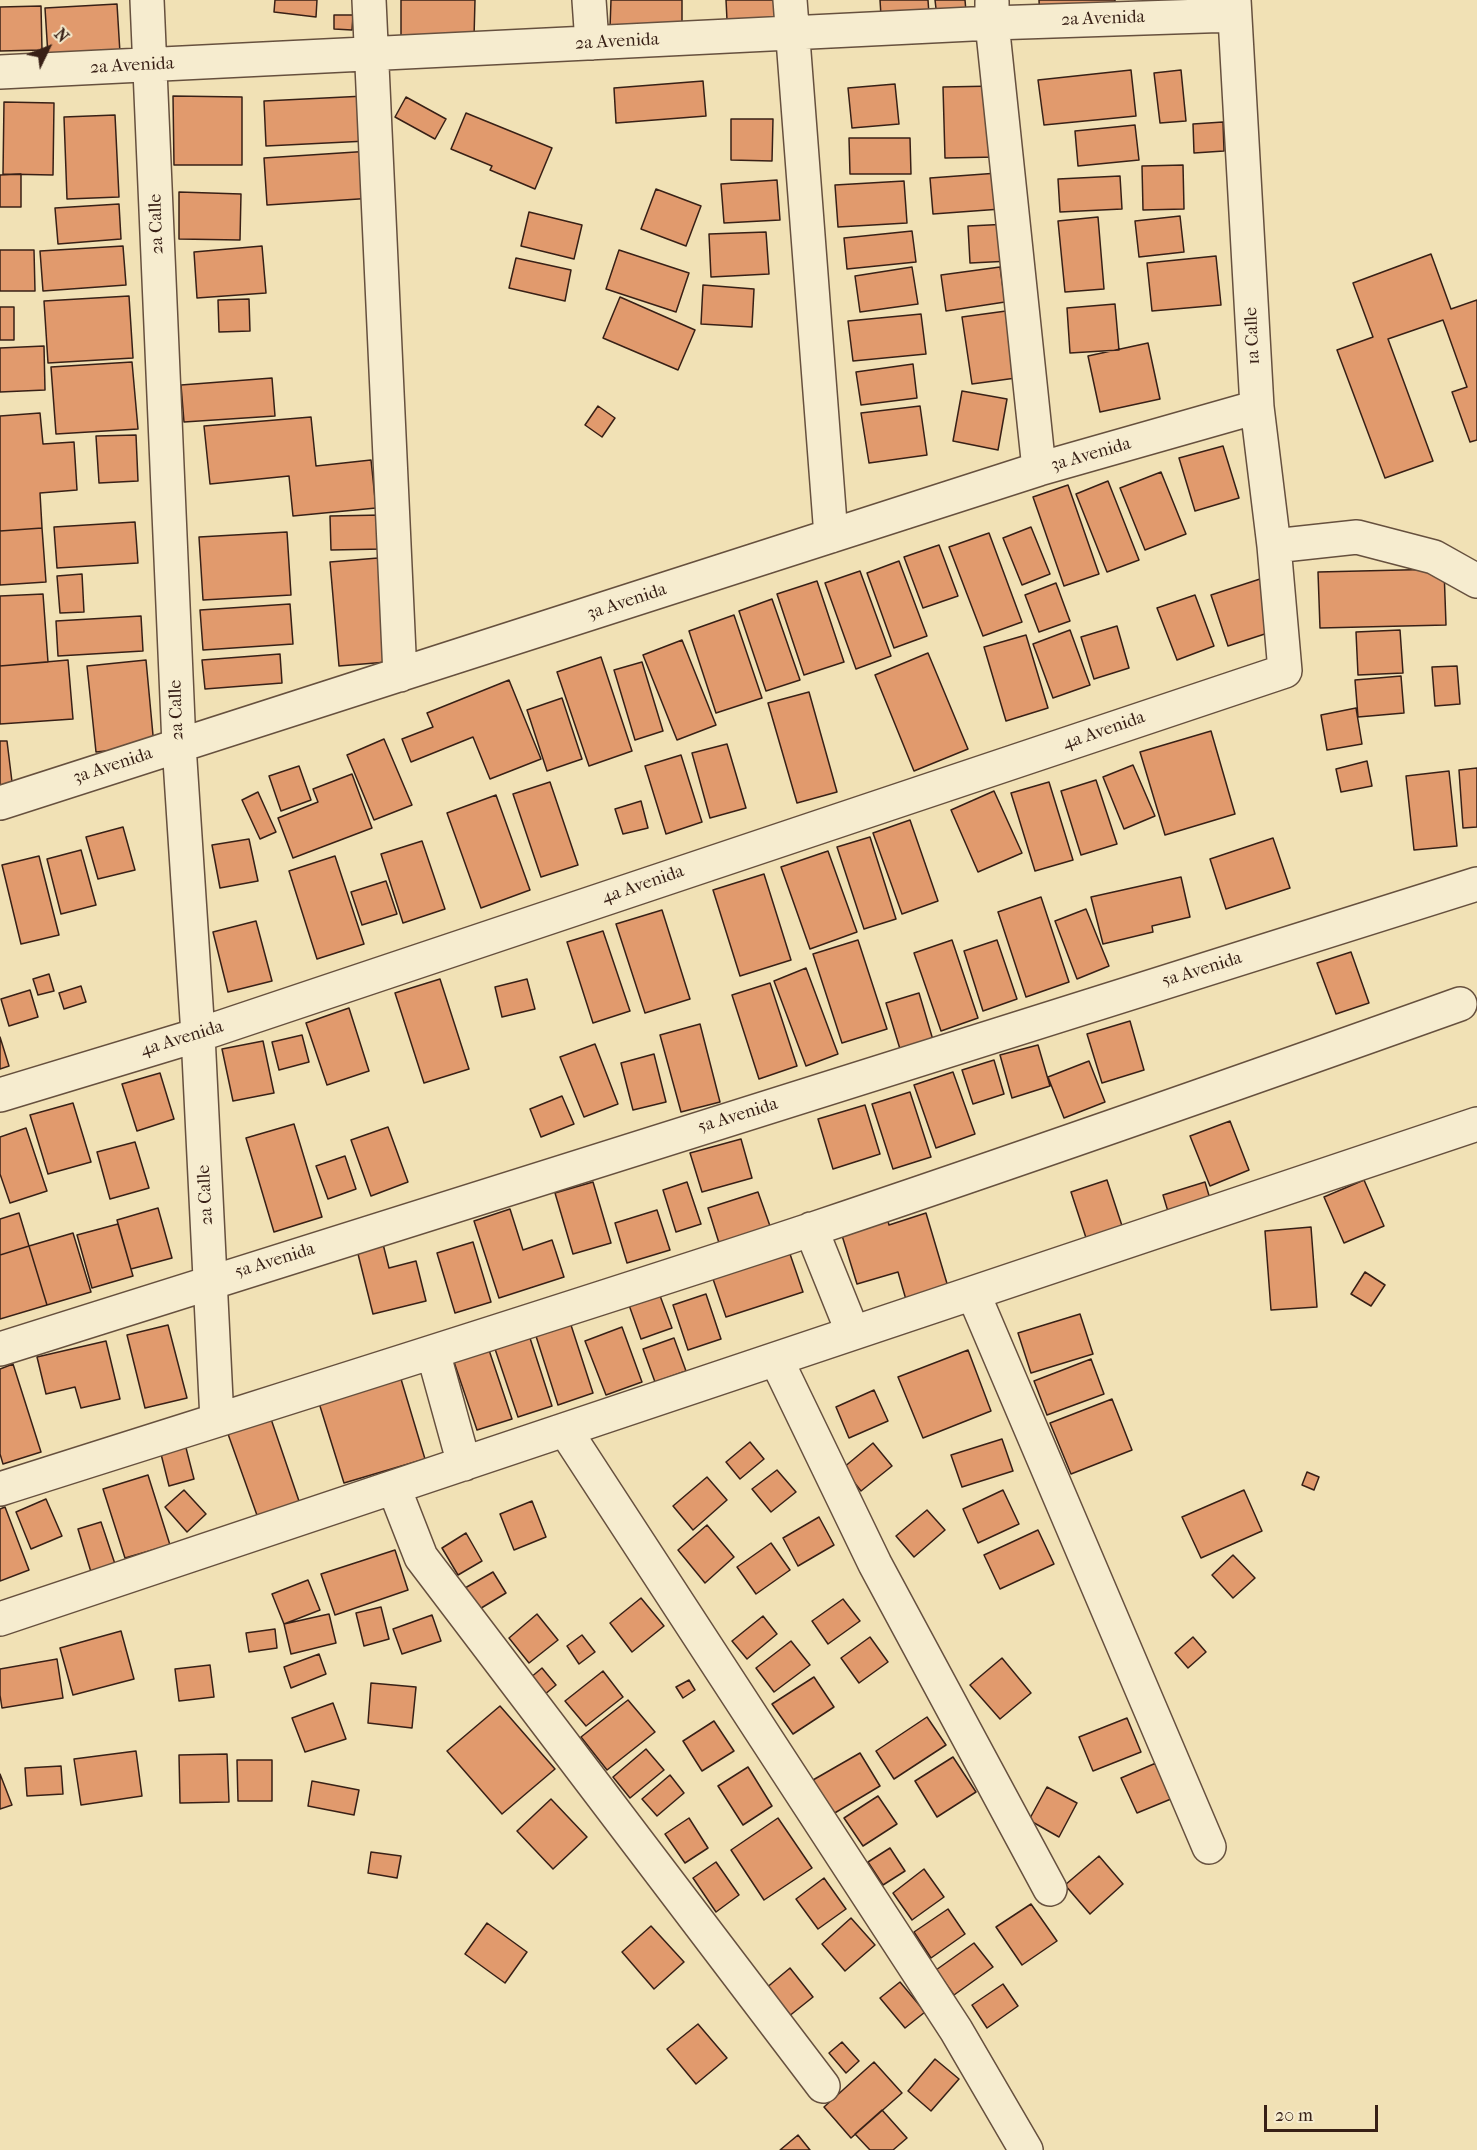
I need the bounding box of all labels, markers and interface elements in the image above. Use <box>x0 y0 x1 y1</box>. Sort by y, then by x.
street label: 2a Avenida <box>1061 7 1145 31</box>
north arrow <box>18 18 78 78</box>
text: N <box>50 24 73 46</box>
street label: 2a Avenida <box>574 29 660 55</box>
street label: 2a Avenida <box>89 53 175 79</box>
street label: 2a Calle <box>145 193 169 255</box>
street label: 1a Calle <box>1241 307 1265 365</box>
street label: 3a Avenida <box>1049 433 1133 477</box>
street label: 3a Avenida <box>585 579 669 625</box>
street label: 2a Calle <box>165 679 189 741</box>
street label: 4a Avenida <box>1060 707 1148 755</box>
street label: 3a Avenida <box>71 743 155 789</box>
street label: 4a Avenida <box>599 861 687 909</box>
street label: 5a Avenida <box>1159 948 1245 992</box>
street label: 4a Avenida <box>138 1016 226 1062</box>
street label: 5a Avenida <box>695 1094 781 1138</box>
street label: 2a Calle <box>194 1164 218 1226</box>
street label: 5a Avenida <box>232 1239 318 1283</box>
scale bar <box>1267 2093 1381 2131</box>
text: 20 m <box>1275 2105 1313 2126</box>

